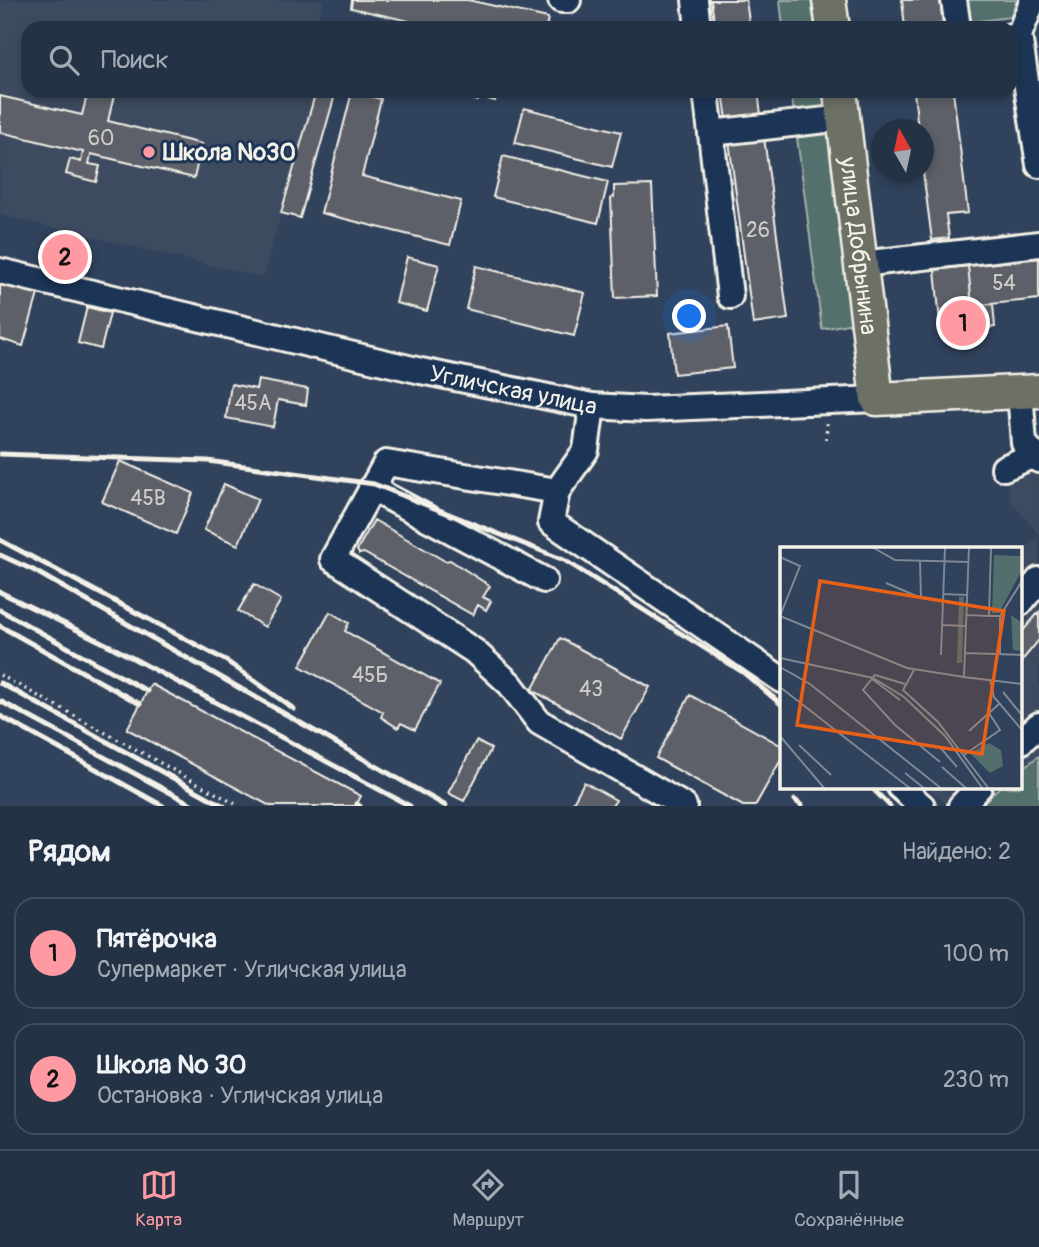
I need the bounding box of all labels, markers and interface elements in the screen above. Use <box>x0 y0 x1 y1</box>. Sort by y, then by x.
search box <box>21 21 1018 98</box>
icon: search <box>45 41 83 79</box>
text: Поиск <box>101 44 169 76</box>
north arrow <box>871 119 934 182</box>
house number: 60 <box>88 125 114 152</box>
place label: Школа №30 <box>162 138 296 167</box>
marker: Школа №30 <box>141 144 157 160</box>
street label: улица Добрынина <box>833 155 883 336</box>
house number: 26 <box>746 217 770 244</box>
pin: 2 <box>42 231 88 283</box>
house number: 54 <box>992 270 1016 297</box>
pin: 1 <box>940 297 986 349</box>
your location <box>672 299 706 333</box>
street label: Угличская улица <box>427 359 599 422</box>
house number: 45А <box>234 390 272 417</box>
house number: 45В <box>130 485 166 512</box>
inset map <box>780 547 1021 788</box>
house number: 45Б <box>352 662 388 689</box>
house number: 43 <box>579 676 603 703</box>
text: Рядом <box>28 833 111 870</box>
text: Найдено: 2 <box>902 837 1011 866</box>
text: Пятёрочка <box>97 923 217 955</box>
text: 1 <box>49 939 58 968</box>
text: 100 m <box>943 939 1009 968</box>
text: Супермаркет · Угличская улица <box>97 955 407 984</box>
text: Школа № 30 <box>97 1049 247 1081</box>
text: 2 <box>47 1065 59 1094</box>
text: 230 m <box>943 1065 1009 1094</box>
text: Остановка · Угличская улица <box>97 1081 383 1110</box>
tab: Карта <box>135 1166 182 1232</box>
tab: Маршрут <box>452 1166 524 1232</box>
tab: Сохранённые <box>794 1166 904 1232</box>

